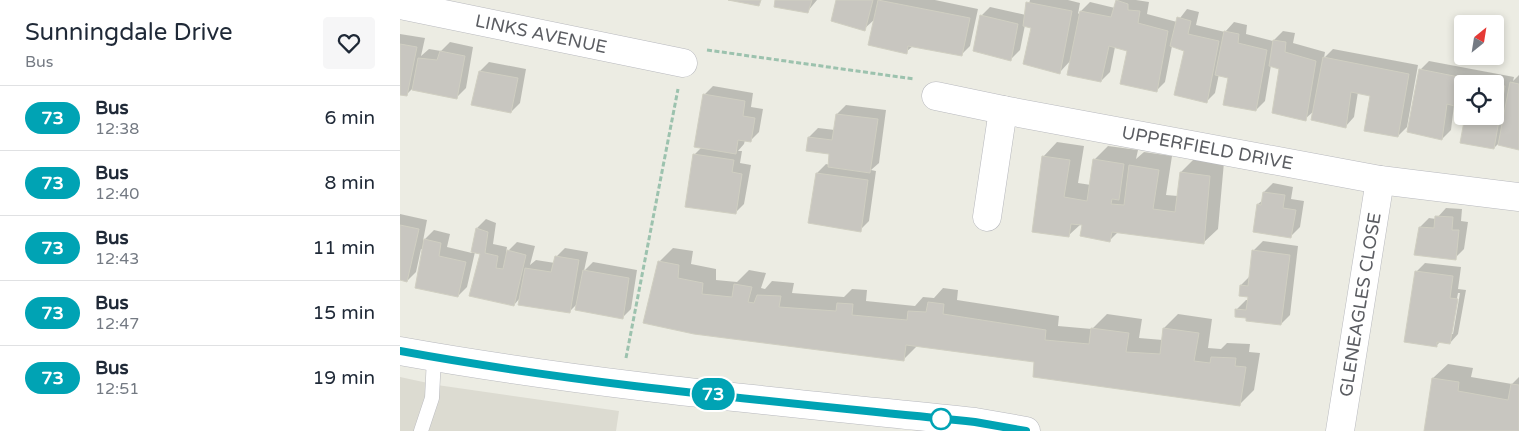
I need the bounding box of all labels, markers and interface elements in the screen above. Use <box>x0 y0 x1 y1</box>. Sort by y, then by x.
street label: LINKS AVENUE <box>473 10 609 58</box>
north arrow <box>1454 15 1504 65</box>
map controls <box>1454 15 1504 125</box>
button: heart <box>323 17 375 69</box>
text: Sunningdale Drive <box>25 18 233 47</box>
text: Bus <box>25 52 53 72</box>
button: locate <box>1454 75 1504 125</box>
text: Bus <box>95 97 129 119</box>
text: 73 <box>41 107 64 129</box>
text: 6 min <box>324 107 375 129</box>
text: 12:38 <box>95 119 139 139</box>
street label: UPPERFIELD DRIVE <box>1120 121 1295 175</box>
text: Bus <box>95 162 129 184</box>
text: 73 <box>41 172 64 194</box>
text: 8 min <box>324 172 375 194</box>
text: 12:40 <box>95 184 139 204</box>
street label: GLENEAGLES CLOSE <box>1335 211 1386 398</box>
text: Bus <box>95 227 129 249</box>
text: 73 <box>41 237 64 259</box>
text: 11 min <box>312 237 375 259</box>
text: 12:43 <box>95 249 139 269</box>
text: Bus <box>95 292 129 314</box>
text: 73 <box>41 302 64 324</box>
text: 15 min <box>312 302 375 324</box>
text: 12:47 <box>95 314 139 334</box>
text: Bus <box>95 357 129 379</box>
text: 73 <box>41 367 64 389</box>
text: 19 min <box>312 367 375 389</box>
line badge: 73 <box>690 378 736 410</box>
text: 12:51 <box>95 379 139 399</box>
text: 73 <box>702 383 724 405</box>
unlabelled marker <box>930 408 952 430</box>

